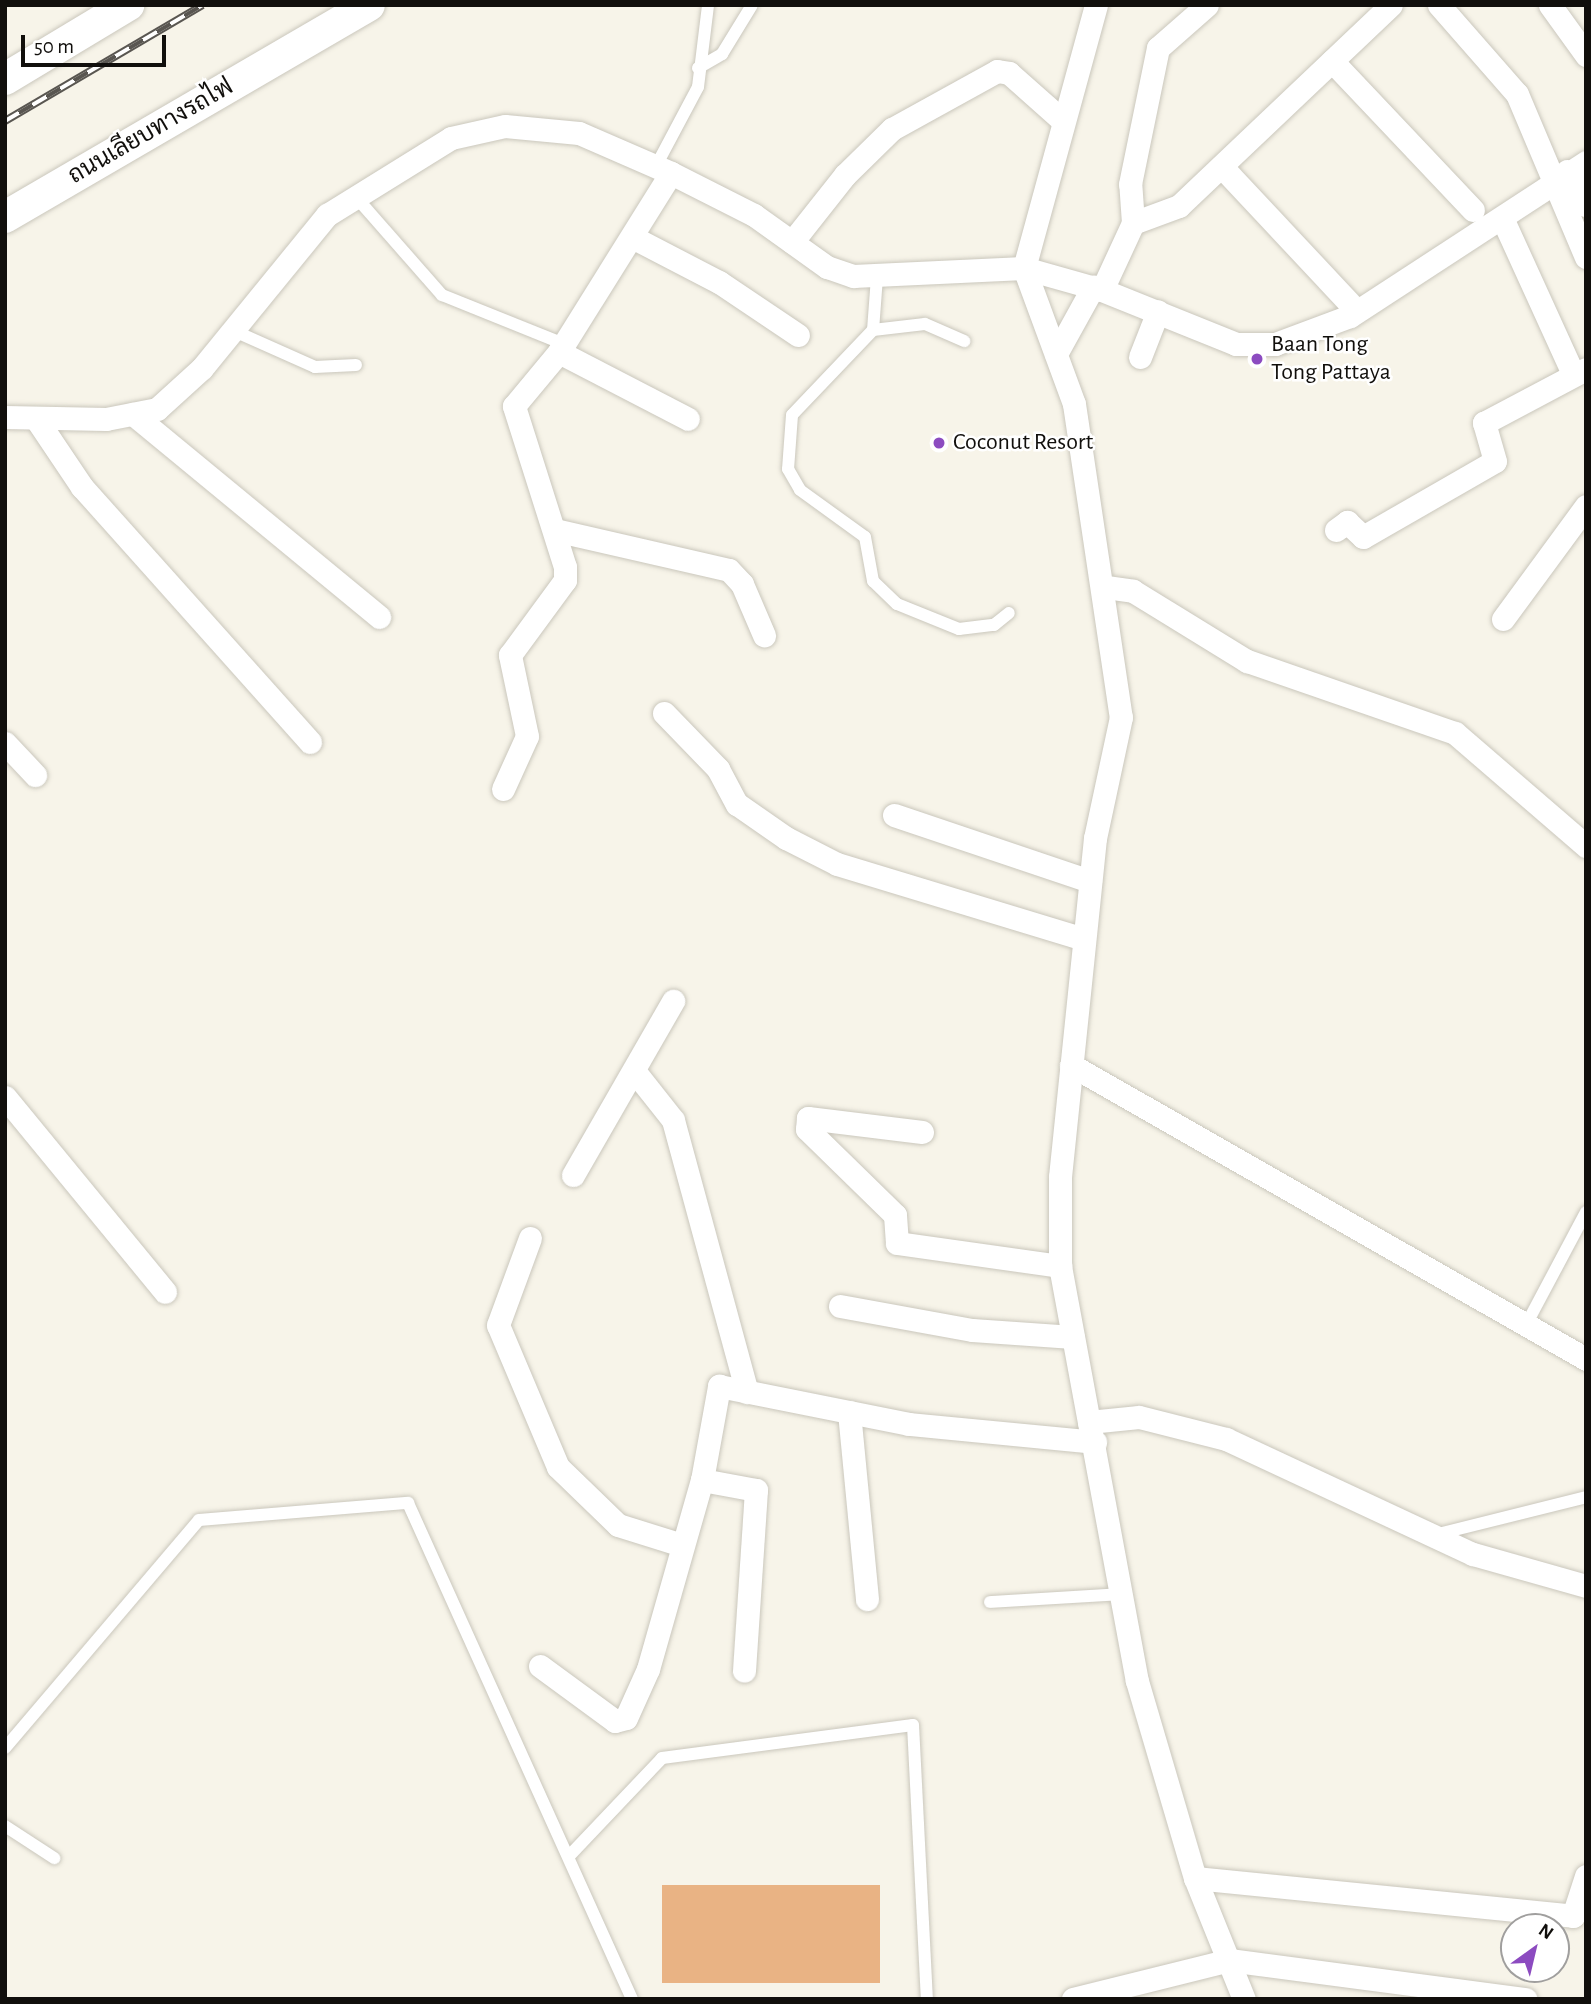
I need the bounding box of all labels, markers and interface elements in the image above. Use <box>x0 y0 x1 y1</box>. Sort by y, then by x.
scale bar <box>24 21 170 65</box>
text: 50 m <box>34 36 74 57</box>
street label: ถนนเลียบทางรถไฟ <box>63 73 239 191</box>
place label: Baan Tong Tong Pattaya <box>1271 331 1391 387</box>
marker: Baan Tong Tong Pattaya <box>1249 351 1265 367</box>
place label: Coconut Resort <box>953 429 1093 457</box>
marker: Coconut Resort <box>931 435 947 451</box>
north arrow <box>1500 1913 1570 1983</box>
text: N <box>1535 1920 1557 1943</box>

